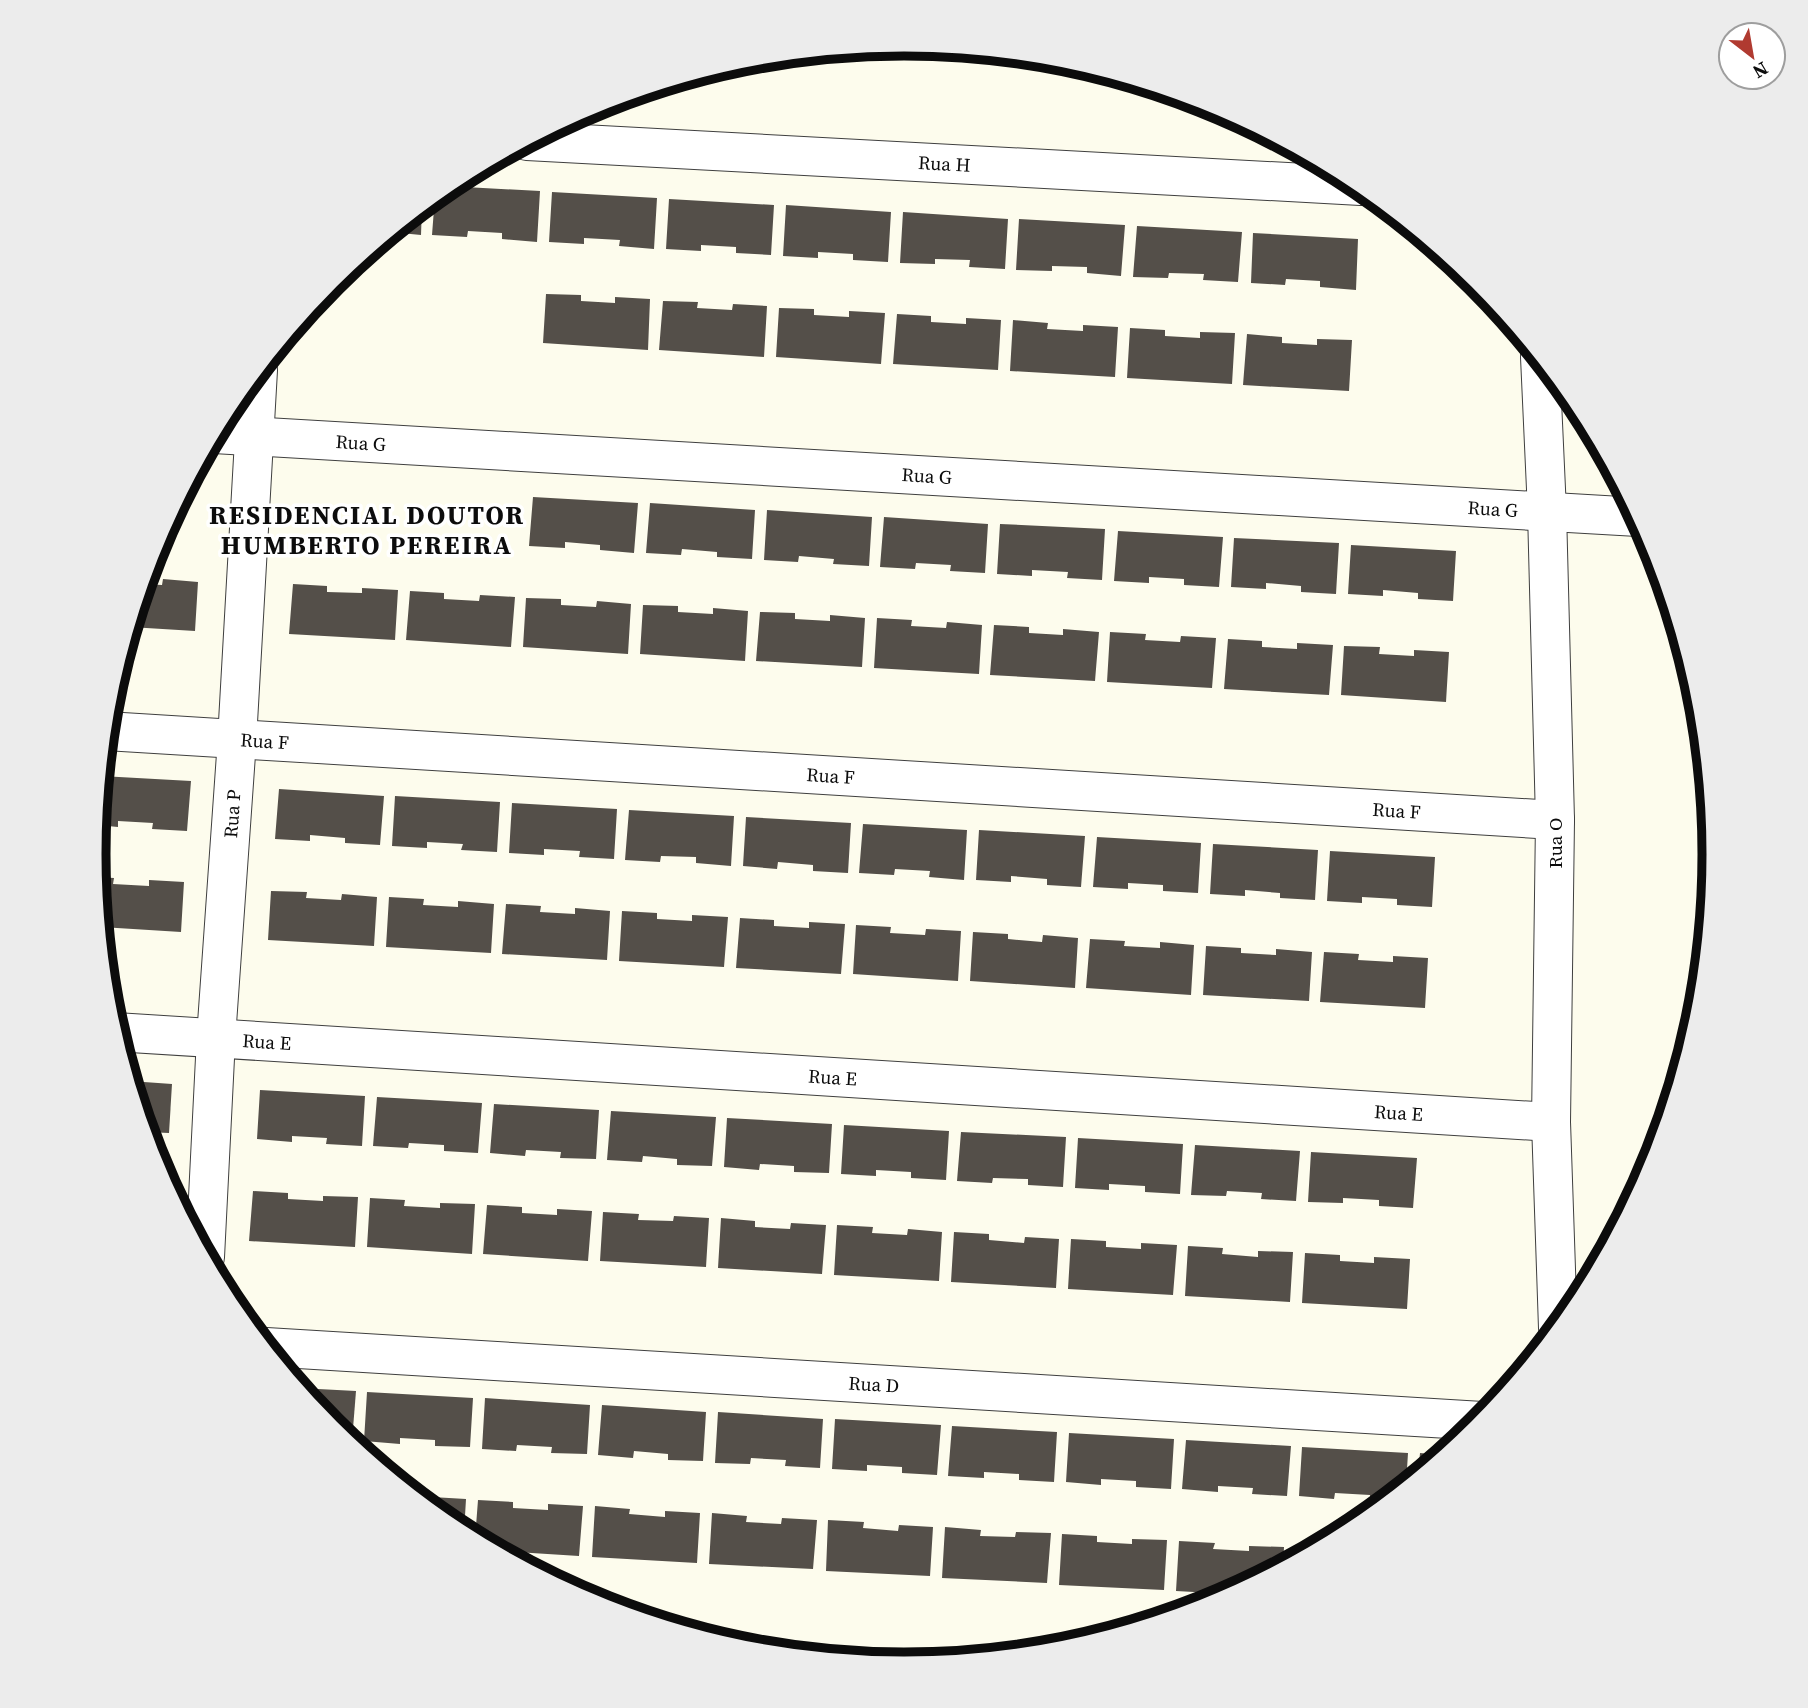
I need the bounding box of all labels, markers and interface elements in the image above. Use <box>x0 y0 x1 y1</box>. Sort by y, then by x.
north arrow <box>1717 21 1787 91</box>
text: N <box>1748 56 1773 85</box>
street label: Rua H <box>918 149 971 178</box>
street label: Rua G <box>335 428 387 457</box>
street label: Rua G <box>901 461 953 490</box>
street label: Rua G <box>1467 494 1519 523</box>
district label: RESIDENCIAL DOUTOR HUMBERTO PEREIRA <box>209 497 525 563</box>
street label: Rua F <box>240 726 290 755</box>
street label: Rua F <box>806 761 856 790</box>
street label: Rua P <box>217 789 246 839</box>
street label: Rua F <box>1372 796 1422 825</box>
street label: Rua O <box>1542 818 1568 868</box>
street label: Rua E <box>242 1027 292 1056</box>
street label: Rua E <box>807 1062 858 1091</box>
street label: Rua E <box>1373 1098 1424 1127</box>
street label: Rua D <box>848 1369 900 1399</box>

